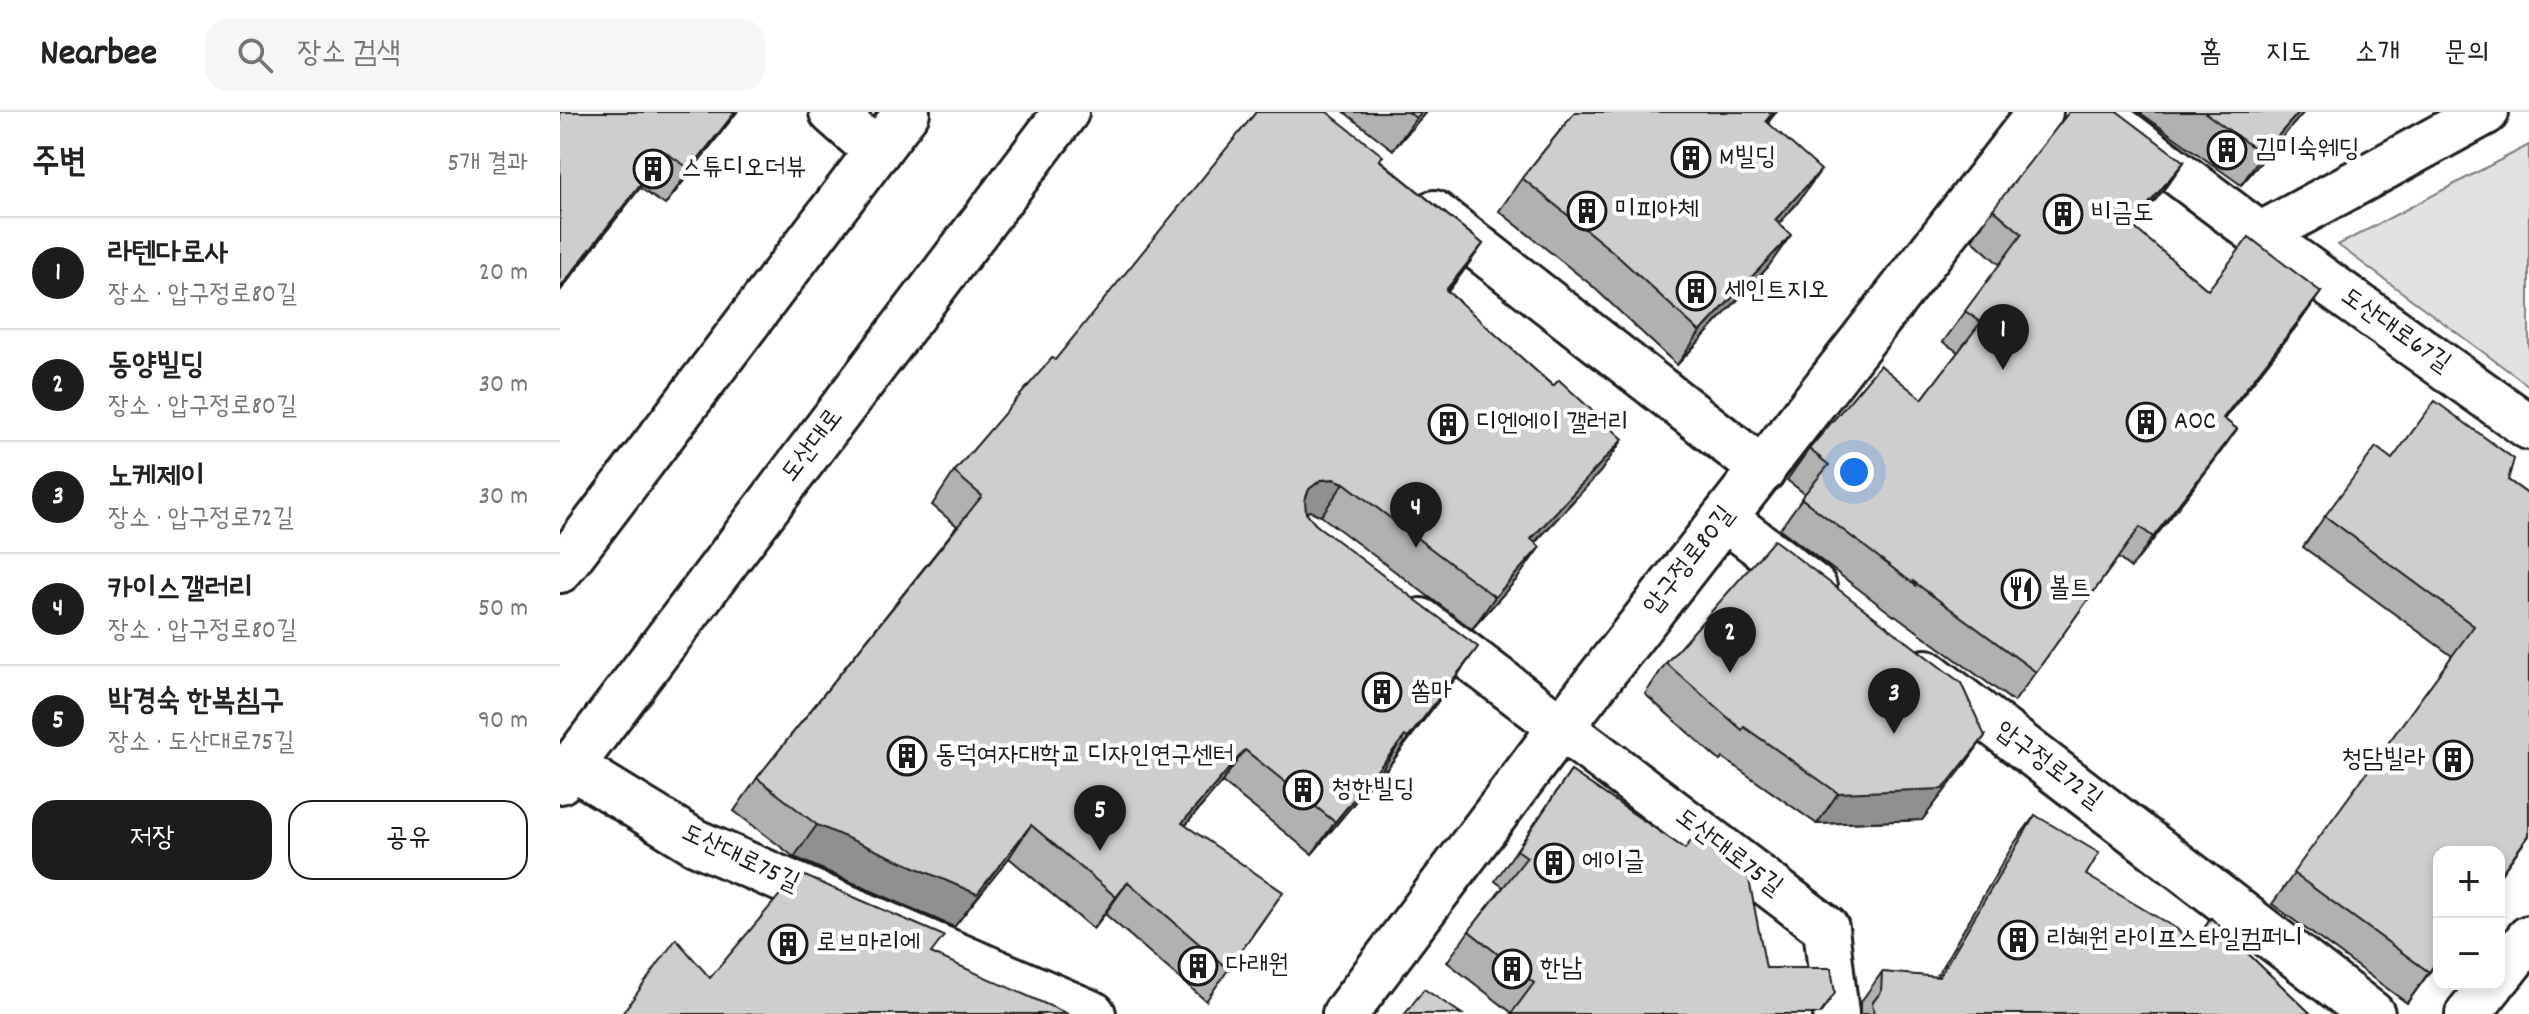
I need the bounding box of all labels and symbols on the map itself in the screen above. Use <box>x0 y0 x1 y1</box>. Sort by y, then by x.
building icon: 김미숙웨딩 <box>2206 129 2248 171</box>
place label: 김미숙웨딩 <box>2255 132 2360 169</box>
building icon: M빌딩 <box>1670 137 1712 179</box>
place label: M빌딩 <box>1719 140 1776 177</box>
building icon: 스튜디오더뷰 <box>632 148 674 190</box>
place label: 스튜디오더뷰 <box>681 151 807 188</box>
building icon: 미피아체 <box>1566 190 1608 232</box>
place label: 미피아체 <box>1615 193 1699 230</box>
building icon: 비금도 <box>2042 193 2084 235</box>
place label: 비금도 <box>2091 196 2154 233</box>
building icon: 세인트지오 <box>1675 270 1717 312</box>
place label: 세인트지오 <box>1724 273 1829 310</box>
street label: 도산대로67길 <box>2332 279 2458 383</box>
pin: 1 <box>1977 304 2029 370</box>
street label: 도산대로 <box>773 401 853 491</box>
building icon: AOC <box>2125 401 2167 443</box>
building icon: 디엔에이 갤러리 <box>1427 403 1469 445</box>
place label: AOC <box>2174 404 2216 441</box>
place label: 디엔에이 갤러리 <box>1476 406 1628 443</box>
your location <box>1834 452 1874 492</box>
pin: 4 <box>1390 482 1442 548</box>
street label: 압구정로80길 <box>1636 499 1744 623</box>
restaurant icon: 볼트 <box>2000 568 2042 610</box>
place label: 볼트 <box>2049 571 2091 608</box>
pin: 2 <box>1704 607 1756 673</box>
pin: 3 <box>1868 668 1920 734</box>
building icon: 쏨마 <box>1361 671 1403 713</box>
place label: 쏨마 <box>1410 674 1452 711</box>
street label: 압구정로72길 <box>1987 713 2109 819</box>
building icon: 동덕여자대학교 디자인연구센터 <box>886 735 928 777</box>
place label: 동덕여자대학교 디자인연구센터 <box>935 738 1234 775</box>
building icon: 청담빌라 <box>2432 739 2474 781</box>
place label: 청담빌라 <box>2341 742 2425 779</box>
building icon: 청한빌딩 <box>1282 769 1324 811</box>
place label: 청한빌딩 <box>1331 772 1415 809</box>
pin: 5 <box>1074 785 1126 851</box>
street label: 도산대로75길 <box>1666 800 1790 906</box>
street label: 도산대로75길 <box>675 815 805 903</box>
building icon: 에이글 <box>1533 842 1575 884</box>
place label: 에이글 <box>1582 845 1645 882</box>
building icon: 리혜원 라이프스타일컴퍼니 <box>1997 919 2039 961</box>
place label: 리혜원 라이프스타일컴퍼니 <box>2046 922 2303 959</box>
building icon: 로브마리에 <box>767 923 809 965</box>
place label: 로브마리에 <box>816 926 921 963</box>
building icon: 다래원 <box>1177 945 1219 987</box>
place label: 다래원 <box>1226 948 1289 985</box>
building icon: 한남 <box>1491 948 1533 990</box>
place label: 한남 <box>1540 951 1582 988</box>

